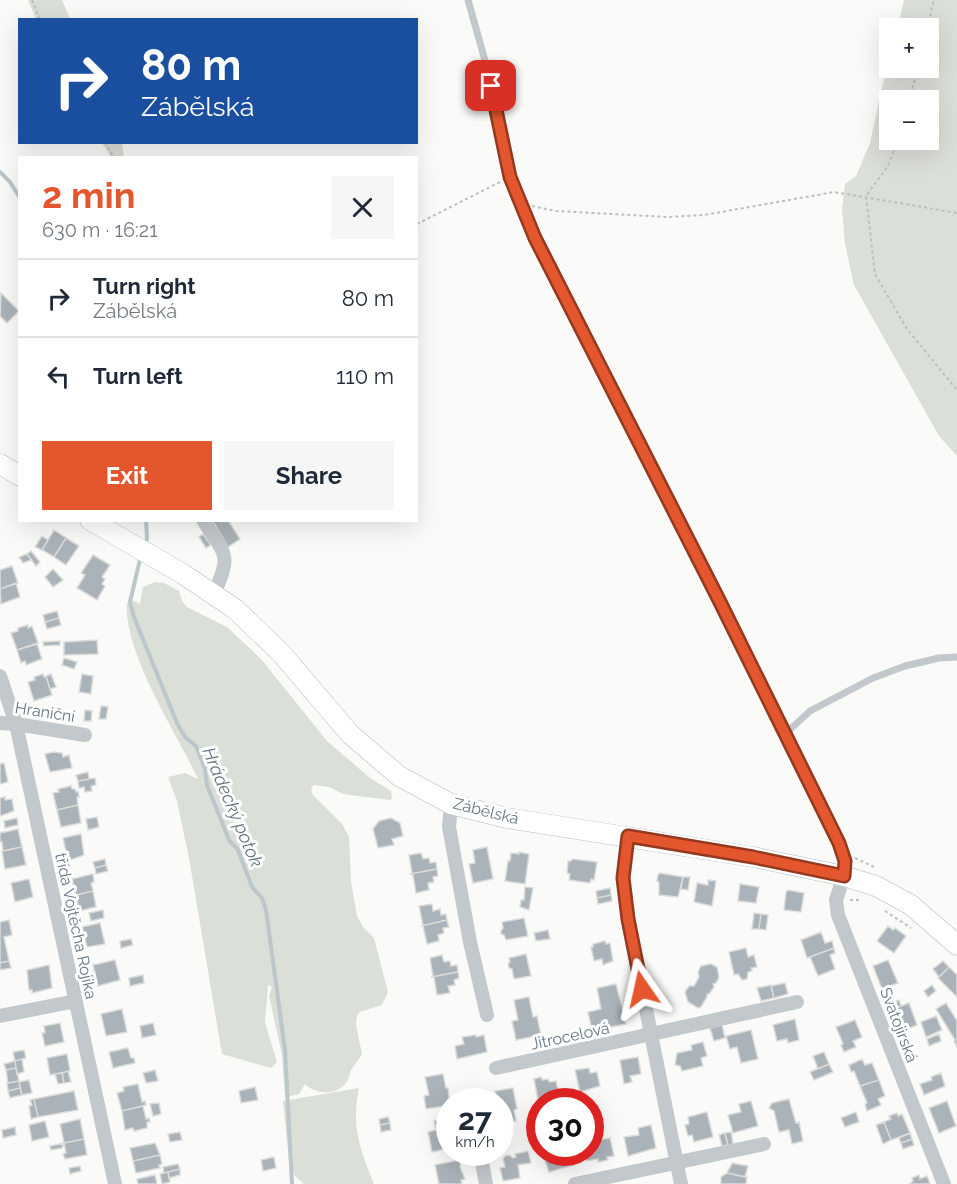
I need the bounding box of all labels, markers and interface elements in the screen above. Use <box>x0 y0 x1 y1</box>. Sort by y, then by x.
map controls <box>879 18 939 150</box>
button: + <box>879 18 939 78</box>
text: 80 m <box>141 41 241 90</box>
icon: right <box>42 42 120 120</box>
pin <box>465 60 516 111</box>
icon: arrive <box>474 69 507 102</box>
button: − <box>879 90 939 150</box>
text: Zábělská <box>141 91 255 122</box>
text: 2 min <box>42 174 135 216</box>
button: close <box>331 176 394 239</box>
text: 630 m · 16:21 <box>42 218 158 242</box>
text: Turn right <box>93 273 196 299</box>
icon: right <box>42 282 75 315</box>
text: 80 m <box>342 285 394 311</box>
text: Zábělská <box>93 299 177 323</box>
icon: left <box>42 360 75 393</box>
text: Turn left <box>93 363 183 389</box>
text: 110 m <box>336 363 394 389</box>
button: Exit <box>42 441 212 510</box>
button: Share <box>224 441 394 510</box>
street label: Hraniční <box>14 698 77 726</box>
water label: Hrádecký potok <box>198 744 268 870</box>
street label: Zábělská <box>451 794 521 828</box>
street label: třída Vojtěcha Rojíka <box>51 851 101 1001</box>
position arrow <box>610 957 674 1021</box>
street label: Svatojirská <box>876 985 922 1065</box>
street label: Jitrocelová <box>529 1018 611 1054</box>
speed limit sign: 30 <box>526 1088 604 1166</box>
text: 27 <box>458 1102 492 1137</box>
text: km/h <box>455 1133 495 1151</box>

